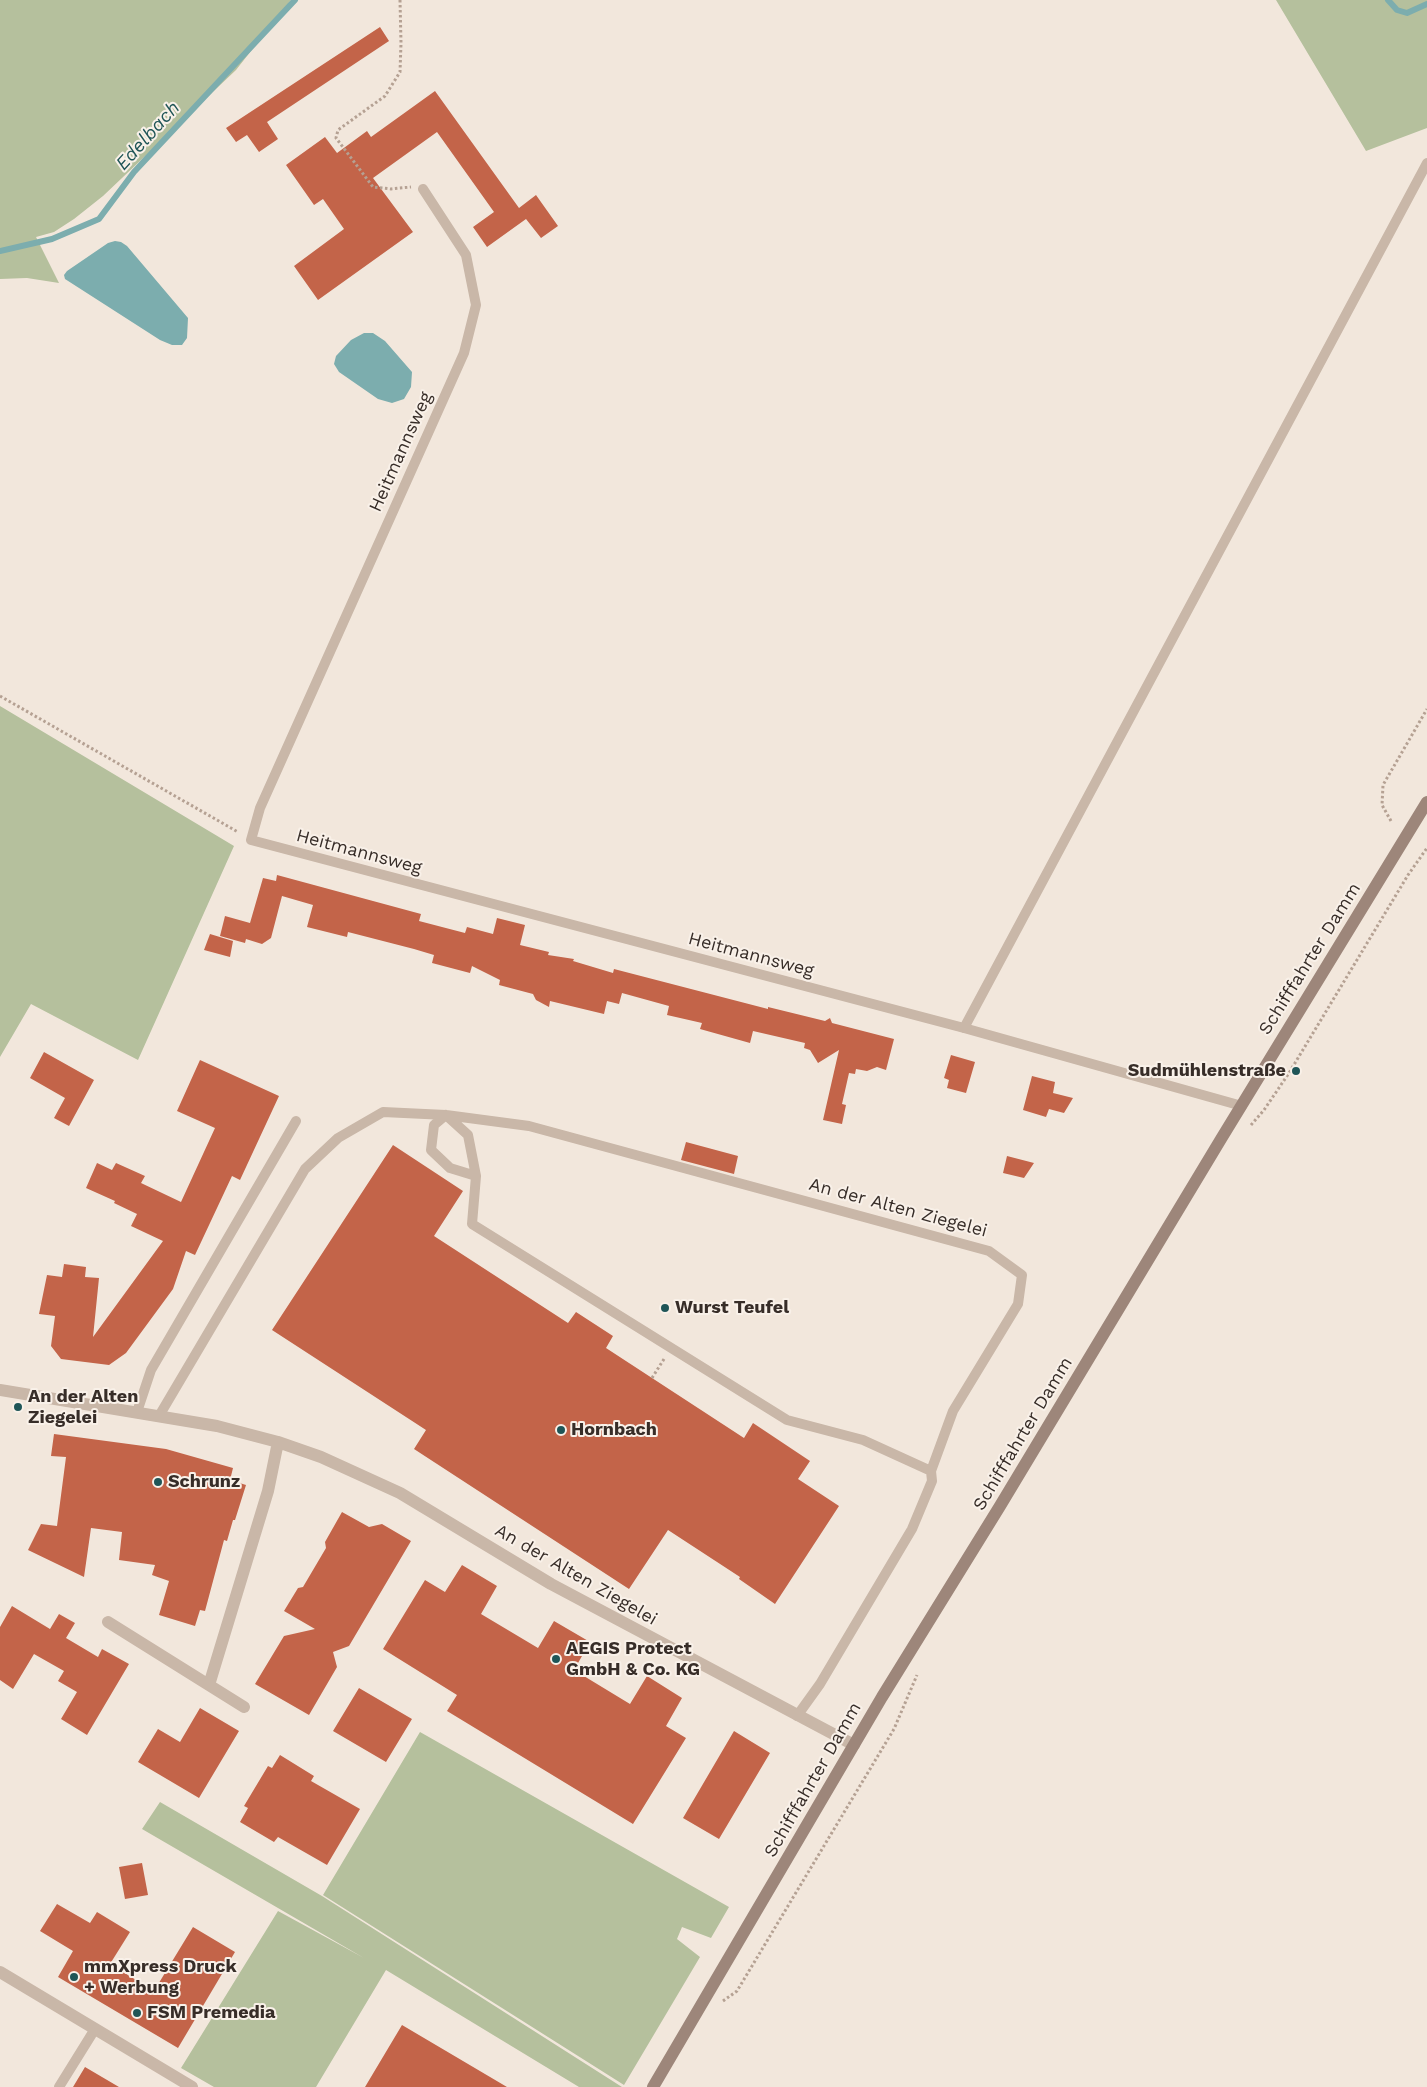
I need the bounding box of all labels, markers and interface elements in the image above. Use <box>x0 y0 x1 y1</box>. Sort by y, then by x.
water label: Edelbach <box>111 97 185 175</box>
street label: Heitmannsweg <box>365 389 437 515</box>
street label: Heitmannsweg <box>294 825 424 879</box>
street label: Schifffahrter Damm <box>1254 879 1366 1039</box>
street label: Heitmannsweg <box>686 928 816 982</box>
place label: Sudmühlenstraße <box>1128 1060 1286 1082</box>
marker: Sudmühlenstraße <box>1290 1065 1302 1077</box>
street label: An der Alten Ziegelei <box>806 1174 990 1242</box>
place label: Wurst Teufel <box>675 1297 789 1319</box>
marker: Wurst Teufel <box>659 1302 671 1314</box>
street label: Schifffahrter Damm <box>969 1353 1077 1515</box>
place label: An der Alten Ziegelei <box>28 1386 138 1428</box>
marker: An der Alten Ziegelei <box>12 1401 24 1413</box>
place label: Hornbach <box>571 1419 657 1441</box>
marker: Hornbach <box>555 1424 567 1436</box>
place label: Schrunz <box>168 1471 240 1493</box>
marker: Schrunz <box>152 1476 164 1488</box>
street label: An der Alten Ziegelei <box>491 1520 661 1630</box>
place label: AEGIS Protect GmbH & Co. KG <box>566 1638 700 1680</box>
marker: AEGIS Protect GmbH & Co. KG <box>550 1653 562 1665</box>
street label: Schifffahrter Damm <box>760 1699 866 1861</box>
place label: mmXpress Druck + Werbung <box>84 1956 237 1998</box>
marker: mmXpress Druck + Werbung <box>68 1971 80 1983</box>
place label: FSM Premedia <box>147 2002 276 2024</box>
marker: FSM Premedia <box>131 2007 143 2019</box>

